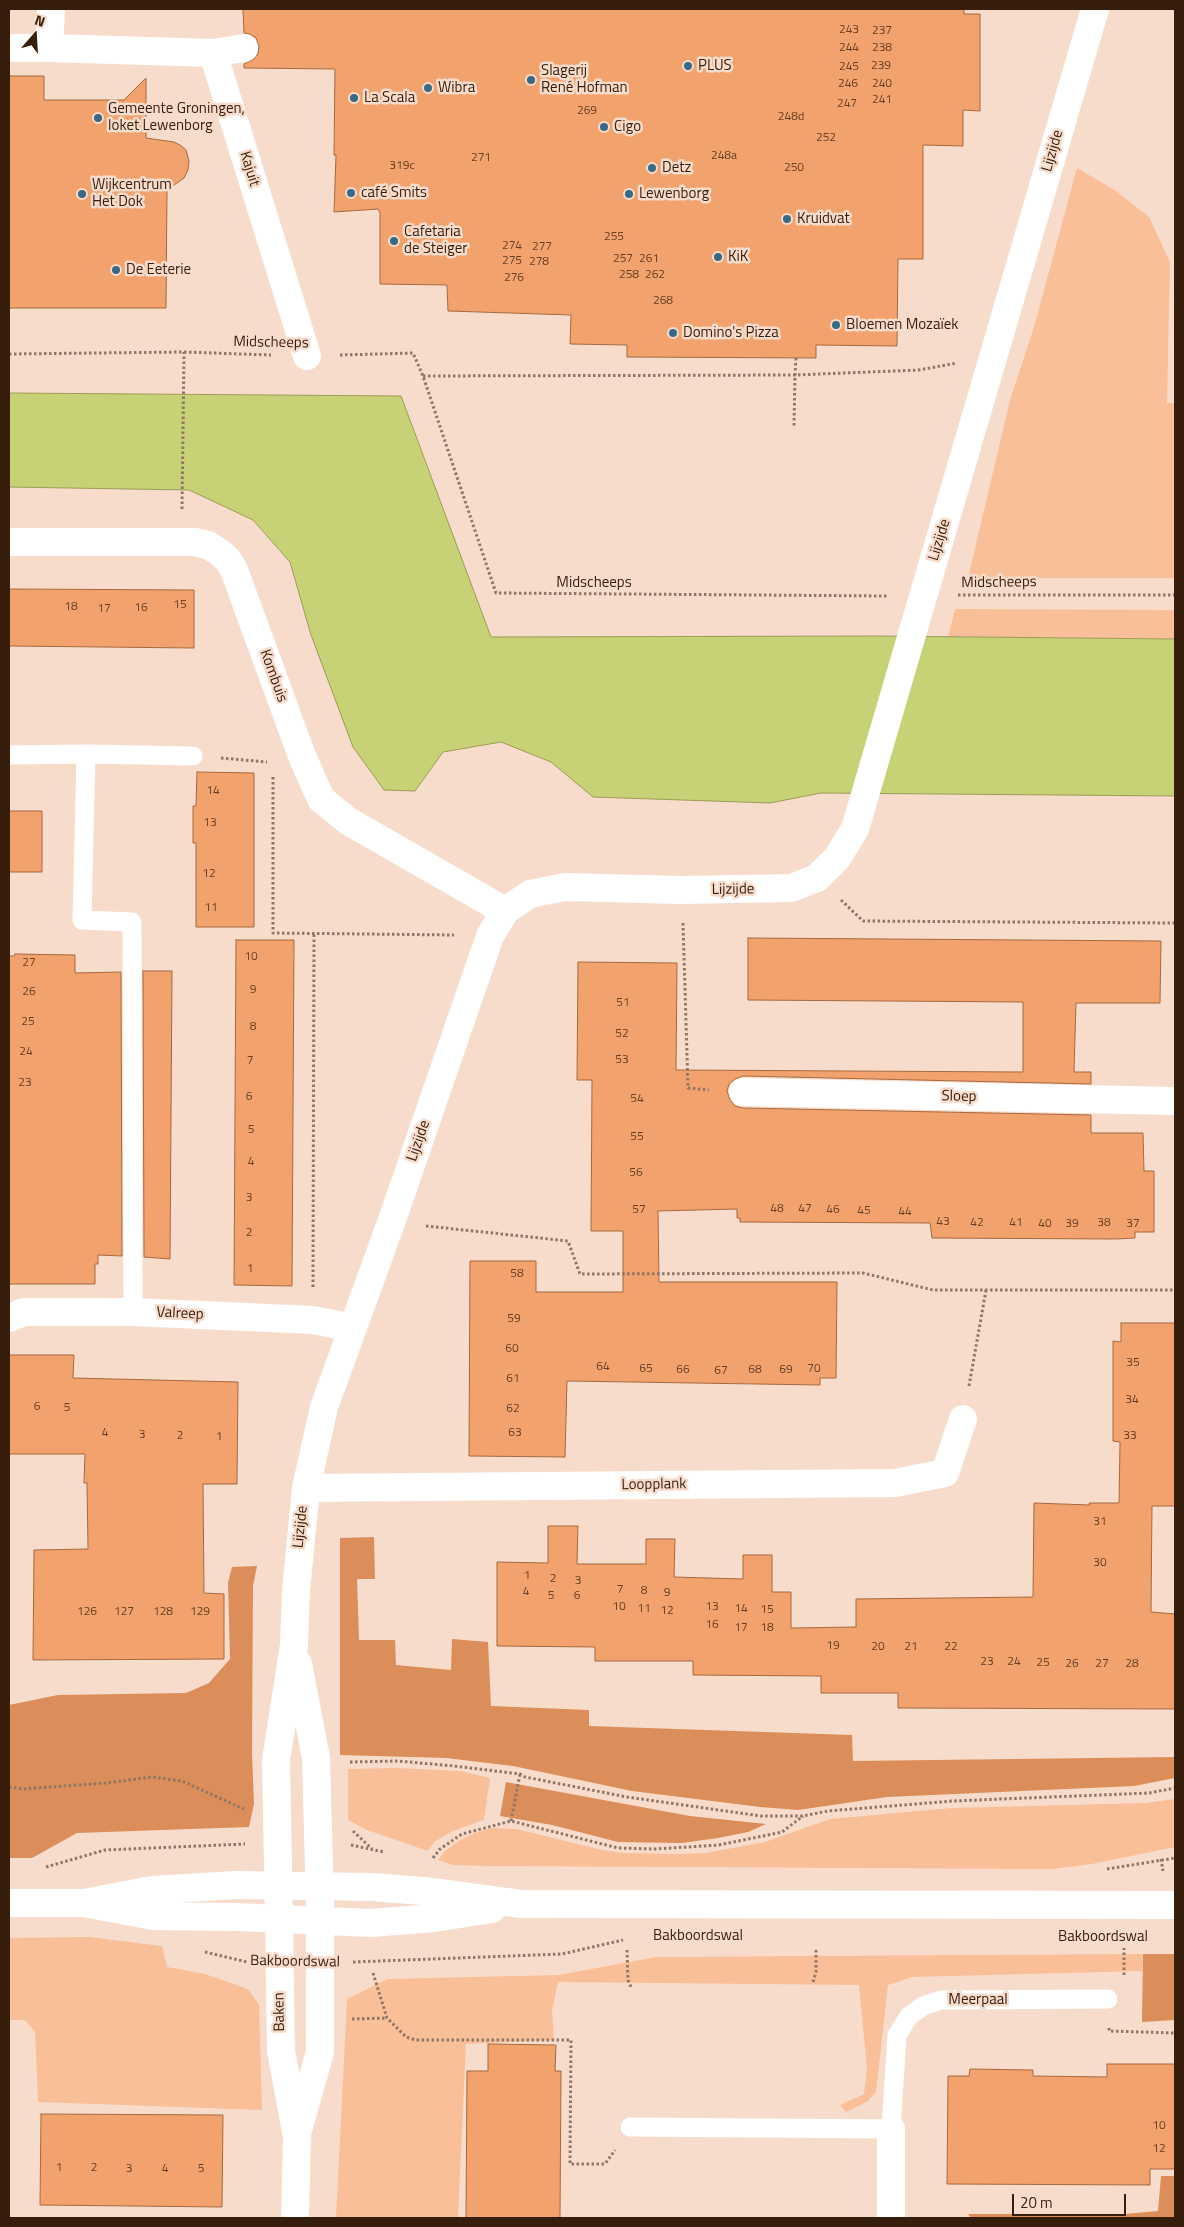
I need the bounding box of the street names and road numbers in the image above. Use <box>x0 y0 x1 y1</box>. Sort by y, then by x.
street label: Lijzijde <box>1038 128 1068 174</box>
street label: Kajuit <box>235 149 263 189</box>
street label: Midscheeps <box>233 333 309 353</box>
street label: Lijzijde <box>925 517 955 563</box>
street label: Midscheeps <box>961 573 1037 593</box>
street label: Midscheeps <box>556 574 632 592</box>
street label: Kombuis <box>255 647 291 705</box>
street label: Lijzijde <box>712 881 754 899</box>
street label: Sloep <box>941 1088 977 1106</box>
street label: Lijzijde <box>404 1118 434 1164</box>
street label: Valreep <box>156 1304 204 1324</box>
street label: Loopplank <box>621 1475 687 1495</box>
street label: Lijzijde <box>290 1505 312 1549</box>
street label: Bakboordswal <box>653 1927 743 1945</box>
street label: Bakboordswal <box>1058 1928 1148 1946</box>
street label: Bakboordswal <box>250 1952 340 1972</box>
street label: Meerpaal <box>948 1991 1008 2009</box>
street label: Baken <box>271 1992 289 2032</box>

